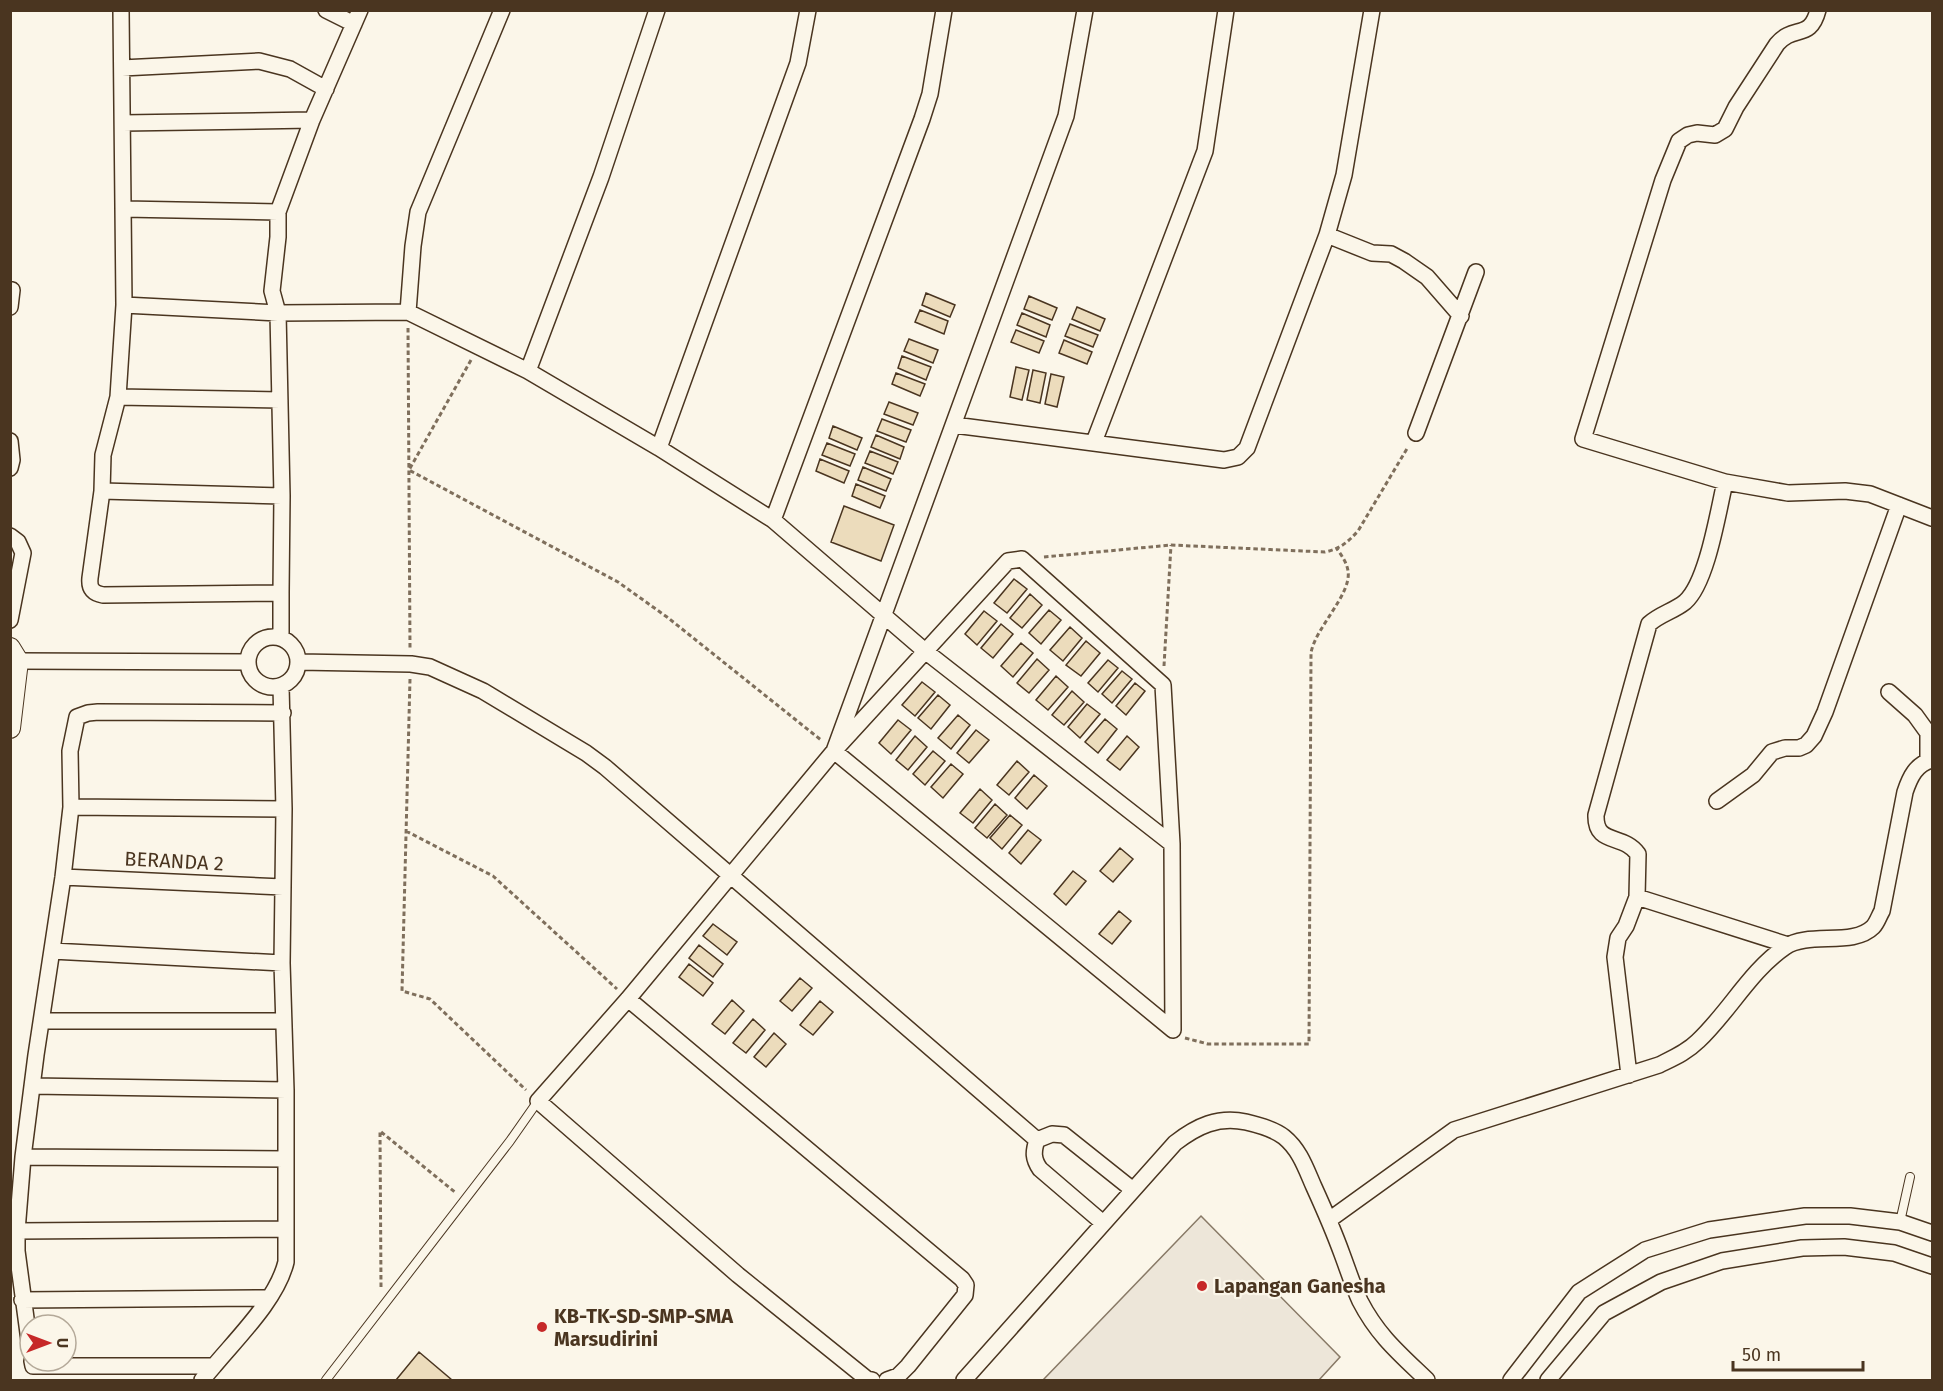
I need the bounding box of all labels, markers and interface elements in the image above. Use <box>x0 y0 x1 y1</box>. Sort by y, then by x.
street label: BERANDA 2 <box>124 846 224 876</box>
place label: Lapangan Ganesha <box>1214 1274 1386 1298</box>
marker: Lapangan Ganesha <box>1195 1279 1209 1293</box>
place label: KB-TK-SD-SMP-SMA Marsudirini <box>554 1304 734 1351</box>
north arrow <box>18 1313 78 1373</box>
marker: KB-TK-SD-SMP-SMA Marsudirini <box>535 1320 549 1334</box>
scale bar <box>1733 1334 1864 1372</box>
text: U <box>53 1338 72 1348</box>
text: 50 m <box>1742 1344 1781 1366</box>

